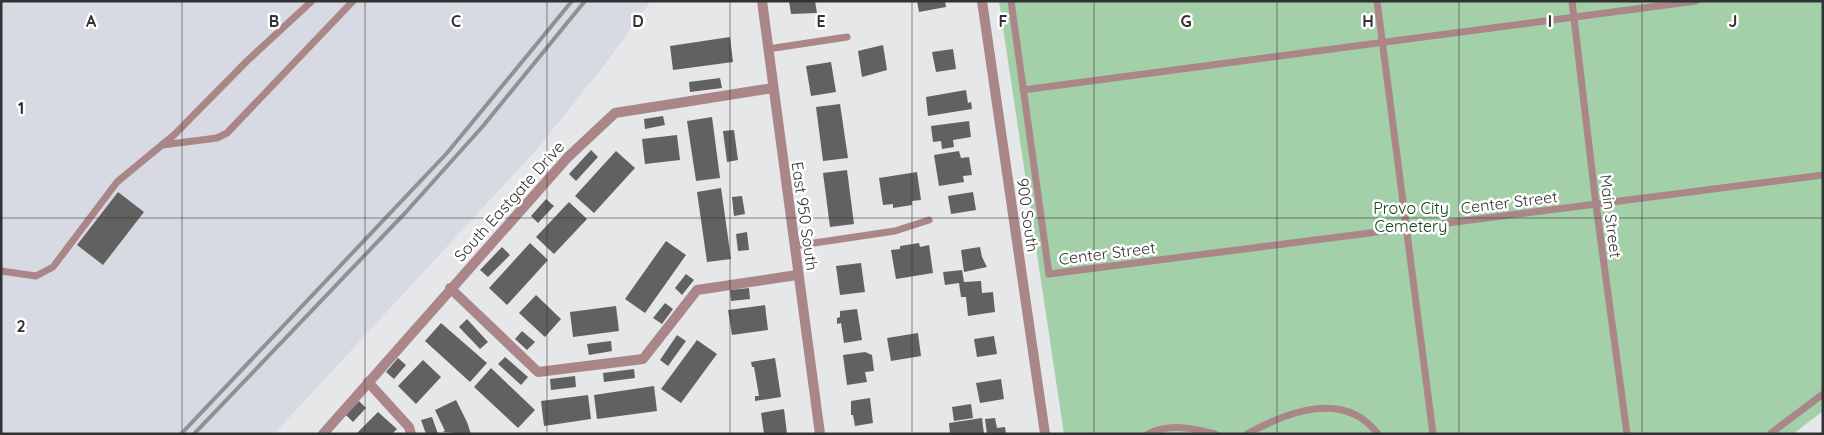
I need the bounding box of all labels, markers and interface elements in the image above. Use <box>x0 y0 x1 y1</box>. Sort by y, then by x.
text: A <box>86 11 97 31</box>
text: B <box>269 11 279 31</box>
text: C <box>451 11 461 31</box>
text: D <box>632 11 644 31</box>
text: E <box>816 11 826 31</box>
text: F <box>999 11 1008 31</box>
text: G <box>1180 11 1192 31</box>
text: H <box>1362 11 1374 31</box>
text: I <box>1548 11 1552 31</box>
text: J <box>1729 11 1737 31</box>
text: 1 <box>18 98 24 118</box>
street label: South Eastgate Drive <box>450 137 568 265</box>
street label: East 950 South <box>787 160 823 272</box>
street label: Main Street <box>1596 173 1626 259</box>
street label: 900 South <box>1013 177 1043 253</box>
street label: Center Street <box>1459 186 1559 218</box>
park label: Provo City Cemetery <box>1373 198 1449 236</box>
street label: Center Street <box>1057 237 1157 269</box>
text: 2 <box>16 316 26 336</box>

